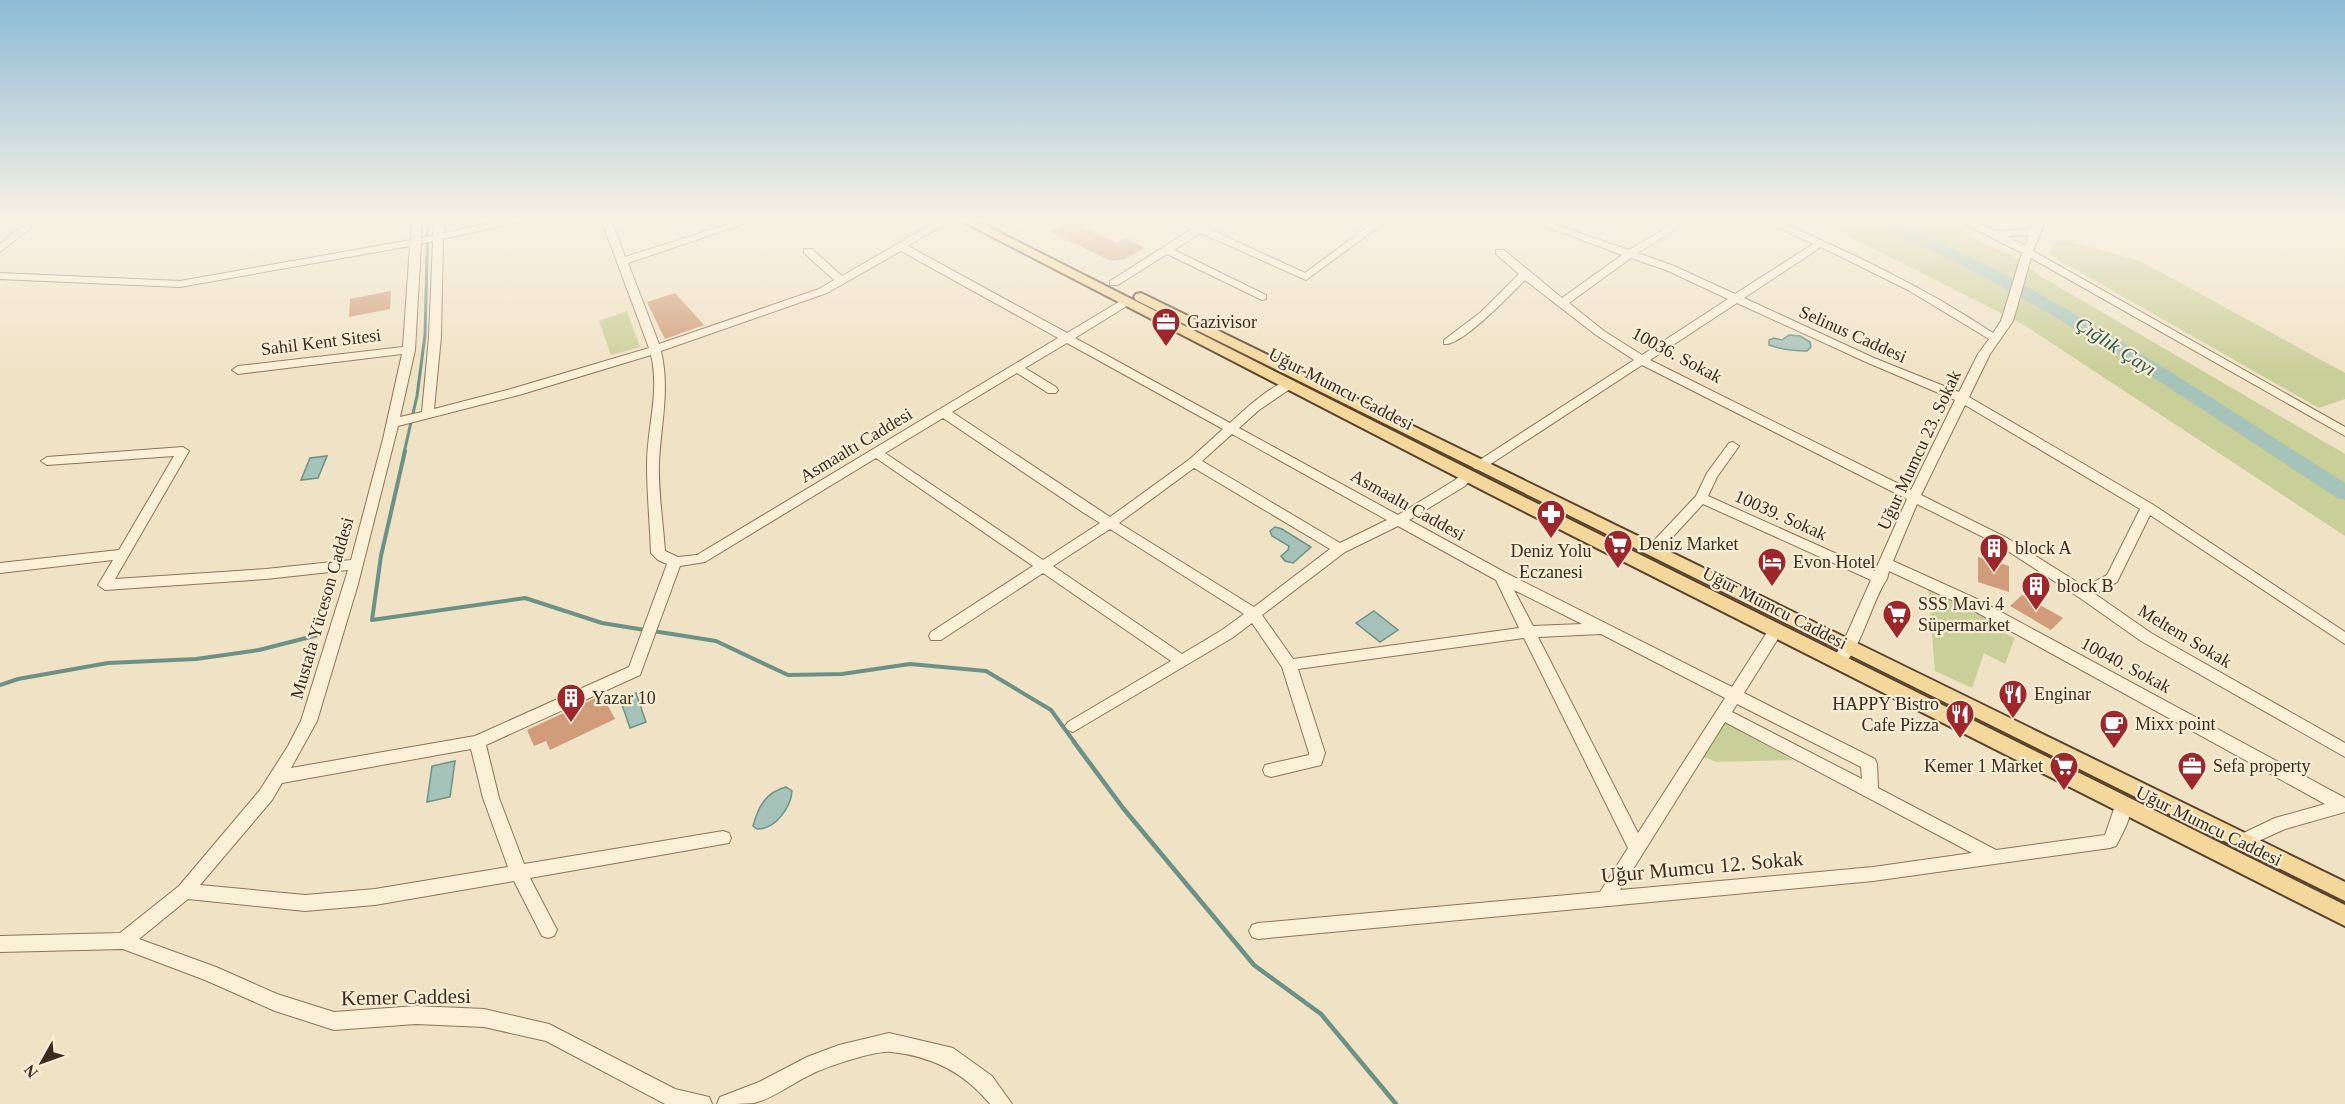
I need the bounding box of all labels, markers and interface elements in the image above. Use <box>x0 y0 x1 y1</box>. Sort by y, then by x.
street label: Selinus Caddesi <box>1796 301 1910 367</box>
office icon: Gazivisor <box>1150 306 1182 348</box>
place label: Gazivisor <box>1187 312 1257 332</box>
water label: Çığlık Çayı <box>2071 312 2160 381</box>
street label: 10036. Sokak <box>1629 323 1725 387</box>
street label: Sahil Kent Sitesi <box>260 325 382 359</box>
street label: Uğur Mumcu Caddesi <box>1265 344 1417 434</box>
street label: Uğur Mumcu 23. Sokak <box>1873 367 1965 533</box>
street label: Asmaaltı Caddesi <box>796 404 916 486</box>
street label: Asmaaltı Caddesi <box>1347 465 1469 545</box>
street label: 10039. Sokak <box>1732 486 1830 544</box>
pharmacy icon: Deniz Yolu Eczanesi <box>1535 498 1567 540</box>
street label: Mustafa Yüceson Caddesi <box>286 515 358 701</box>
supermarket icon: Deniz Market <box>1602 528 1634 570</box>
building icon: block A <box>1978 532 2010 574</box>
place label: Deniz Market <box>1639 534 1738 554</box>
place label: block A <box>2015 538 2072 558</box>
place label: Deniz Yolu Eczanesi <box>1510 541 1592 582</box>
hotel icon: Evon Hotel <box>1756 546 1788 588</box>
place label: Evon Hotel <box>1793 552 1876 572</box>
street label: Uğur Mumcu Caddesi <box>1699 563 1851 653</box>
building icon: block B <box>2020 570 2052 612</box>
place label: block B <box>2057 576 2114 596</box>
place label: SSS Mavi 4 Süpermarket <box>1918 594 2010 635</box>
supermarket icon: SSS Mavi 4 Süpermarket <box>1881 598 1913 640</box>
street label: Meltem Sokak <box>2135 600 2235 672</box>
street label: 10040. Sokak <box>2078 633 2174 697</box>
restaurant icon: Enginar <box>1997 678 2029 720</box>
building icon: Yazar 10 <box>555 682 587 724</box>
place label: Enginar <box>2034 684 2091 704</box>
place label: Yazar 10 <box>592 688 656 708</box>
place label: HAPPY Bistro Cafe Pizza <box>1832 694 1939 735</box>
restaurant icon: HAPPY Bistro Cafe Pizza <box>1944 698 1976 740</box>
cafe icon: Mixx point <box>2098 708 2130 750</box>
place label: Mixx point <box>2135 714 2216 734</box>
supermarket icon: Kemer 1 Market <box>2048 750 2080 792</box>
office icon: Sefa property <box>2176 750 2208 792</box>
place label: Kemer 1 Market <box>1924 756 2043 776</box>
place label: Sefa property <box>2213 756 2310 776</box>
street label: Uğur Mumcu Caddesi <box>2133 782 2285 870</box>
street label: Uğur Mumcu 12. Sokak <box>1600 846 1805 888</box>
street label: Kemer Caddesi <box>341 984 471 1010</box>
north arrow <box>12 1032 72 1092</box>
text: N <box>20 1061 41 1081</box>

